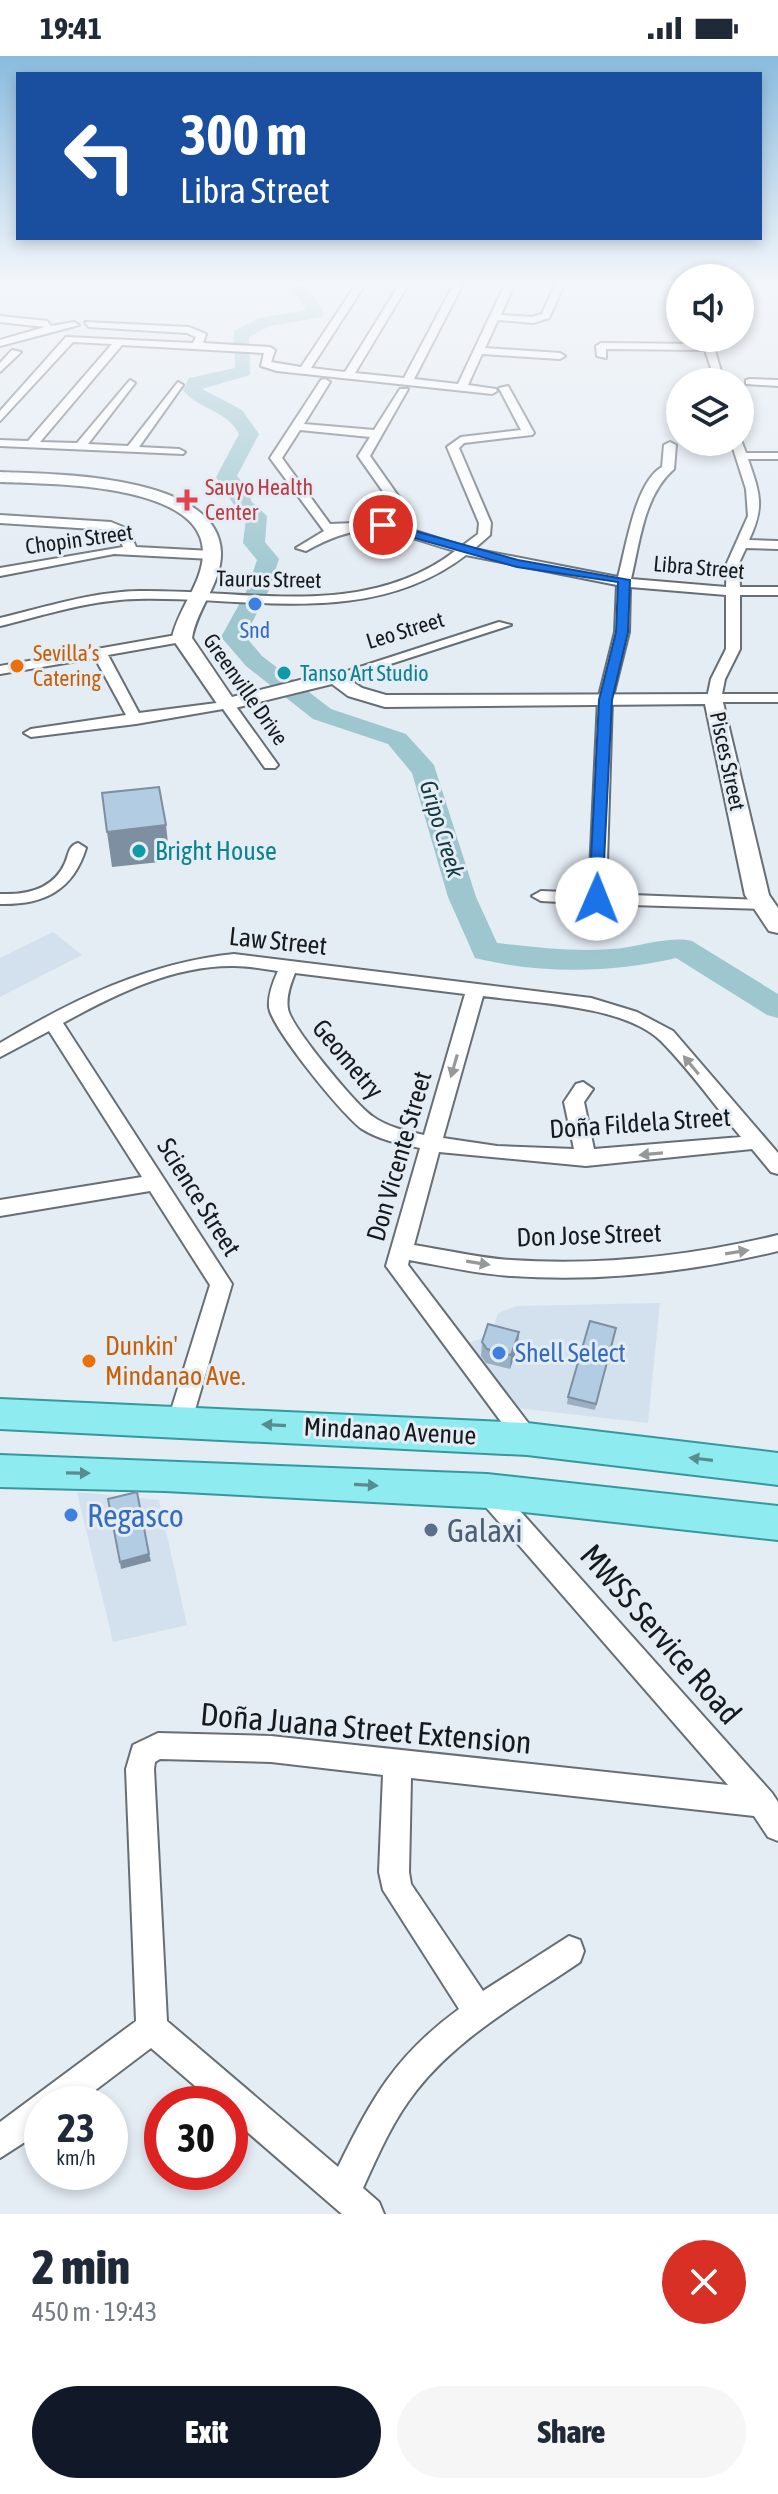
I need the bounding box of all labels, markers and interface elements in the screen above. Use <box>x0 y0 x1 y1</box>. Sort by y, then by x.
text: 19:41 <box>40 11 102 45</box>
text: 300 m <box>180 103 307 167</box>
icon: left <box>48 104 152 208</box>
text: Libra Street <box>180 169 330 211</box>
map controls <box>666 264 754 456</box>
button: sound <box>666 264 754 352</box>
button: layers <box>666 368 754 456</box>
place label: Sauyo Health Center <box>205 474 313 525</box>
marker: Sauyo Health Center <box>176 489 198 511</box>
pin <box>349 491 417 559</box>
icon: arrive <box>361 503 405 547</box>
street label: Chopin Street <box>24 519 134 559</box>
street label: Libra Street <box>652 550 746 584</box>
street label: Taurus Street <box>216 565 322 593</box>
marker: Snd <box>246 595 264 613</box>
street label: Leo Street <box>363 606 447 654</box>
place label: Snd <box>240 617 270 643</box>
street label: Greenville Drive <box>198 628 294 750</box>
place label: Sevilla’s Catering <box>33 640 101 691</box>
marker: Sevilla’s Catering <box>8 657 26 675</box>
place label: Tanso Art Studio <box>300 660 429 686</box>
marker: Tanso Art Studio <box>275 664 293 682</box>
street label: Pisces Street <box>705 709 751 813</box>
water label: Gripo Creek <box>414 777 470 881</box>
place label: Bright House <box>155 836 277 866</box>
marker: Bright House <box>130 842 148 860</box>
position arrow <box>555 857 639 941</box>
street label: Law Street <box>228 921 328 961</box>
street label: Geometry <box>306 1013 390 1105</box>
one-way arrow <box>447 1055 460 1079</box>
one-way arrow <box>683 1055 700 1075</box>
street label: Don Vicente Street <box>360 1068 438 1244</box>
street label: Doña Fildela Street <box>548 1102 732 1144</box>
street label: Science Street <box>151 1133 247 1261</box>
one-way arrow <box>638 1148 663 1161</box>
street label: Don Jose Street <box>516 1217 662 1253</box>
one-way arrow <box>725 1245 750 1258</box>
one-way arrow <box>466 1257 491 1270</box>
place label: Dunkin' Mindanao Ave. <box>105 1331 246 1391</box>
place label: Shell Select <box>515 1338 626 1368</box>
marker: Shell Select <box>490 1344 508 1362</box>
marker: Dunkin' Mindanao Ave. <box>80 1352 98 1370</box>
street label: Mindanao Avenue <box>303 1411 477 1451</box>
one-way arrow <box>261 1418 286 1431</box>
one-way arrow <box>688 1453 713 1466</box>
one-way arrow <box>66 1466 91 1479</box>
one-way arrow <box>354 1479 379 1492</box>
place label: Regasco <box>87 1497 184 1534</box>
marker: Regasco <box>62 1506 80 1524</box>
place label: Galaxi <box>447 1512 523 1549</box>
marker: Galaxi <box>422 1521 440 1539</box>
street label: MWSS Service Road <box>573 1537 749 1731</box>
street label: Doña Juana Street Extension <box>199 1695 533 1761</box>
speed limit sign: 30 <box>144 2086 248 2190</box>
text: 23 <box>57 2105 95 2150</box>
text: km/h <box>56 2146 96 2169</box>
text: 2 min <box>32 2239 130 2294</box>
button: close <box>662 2240 746 2324</box>
text: 450 m · 19:43 <box>32 2297 157 2327</box>
button: Exit <box>32 2386 381 2478</box>
button: Share <box>397 2386 746 2478</box>

